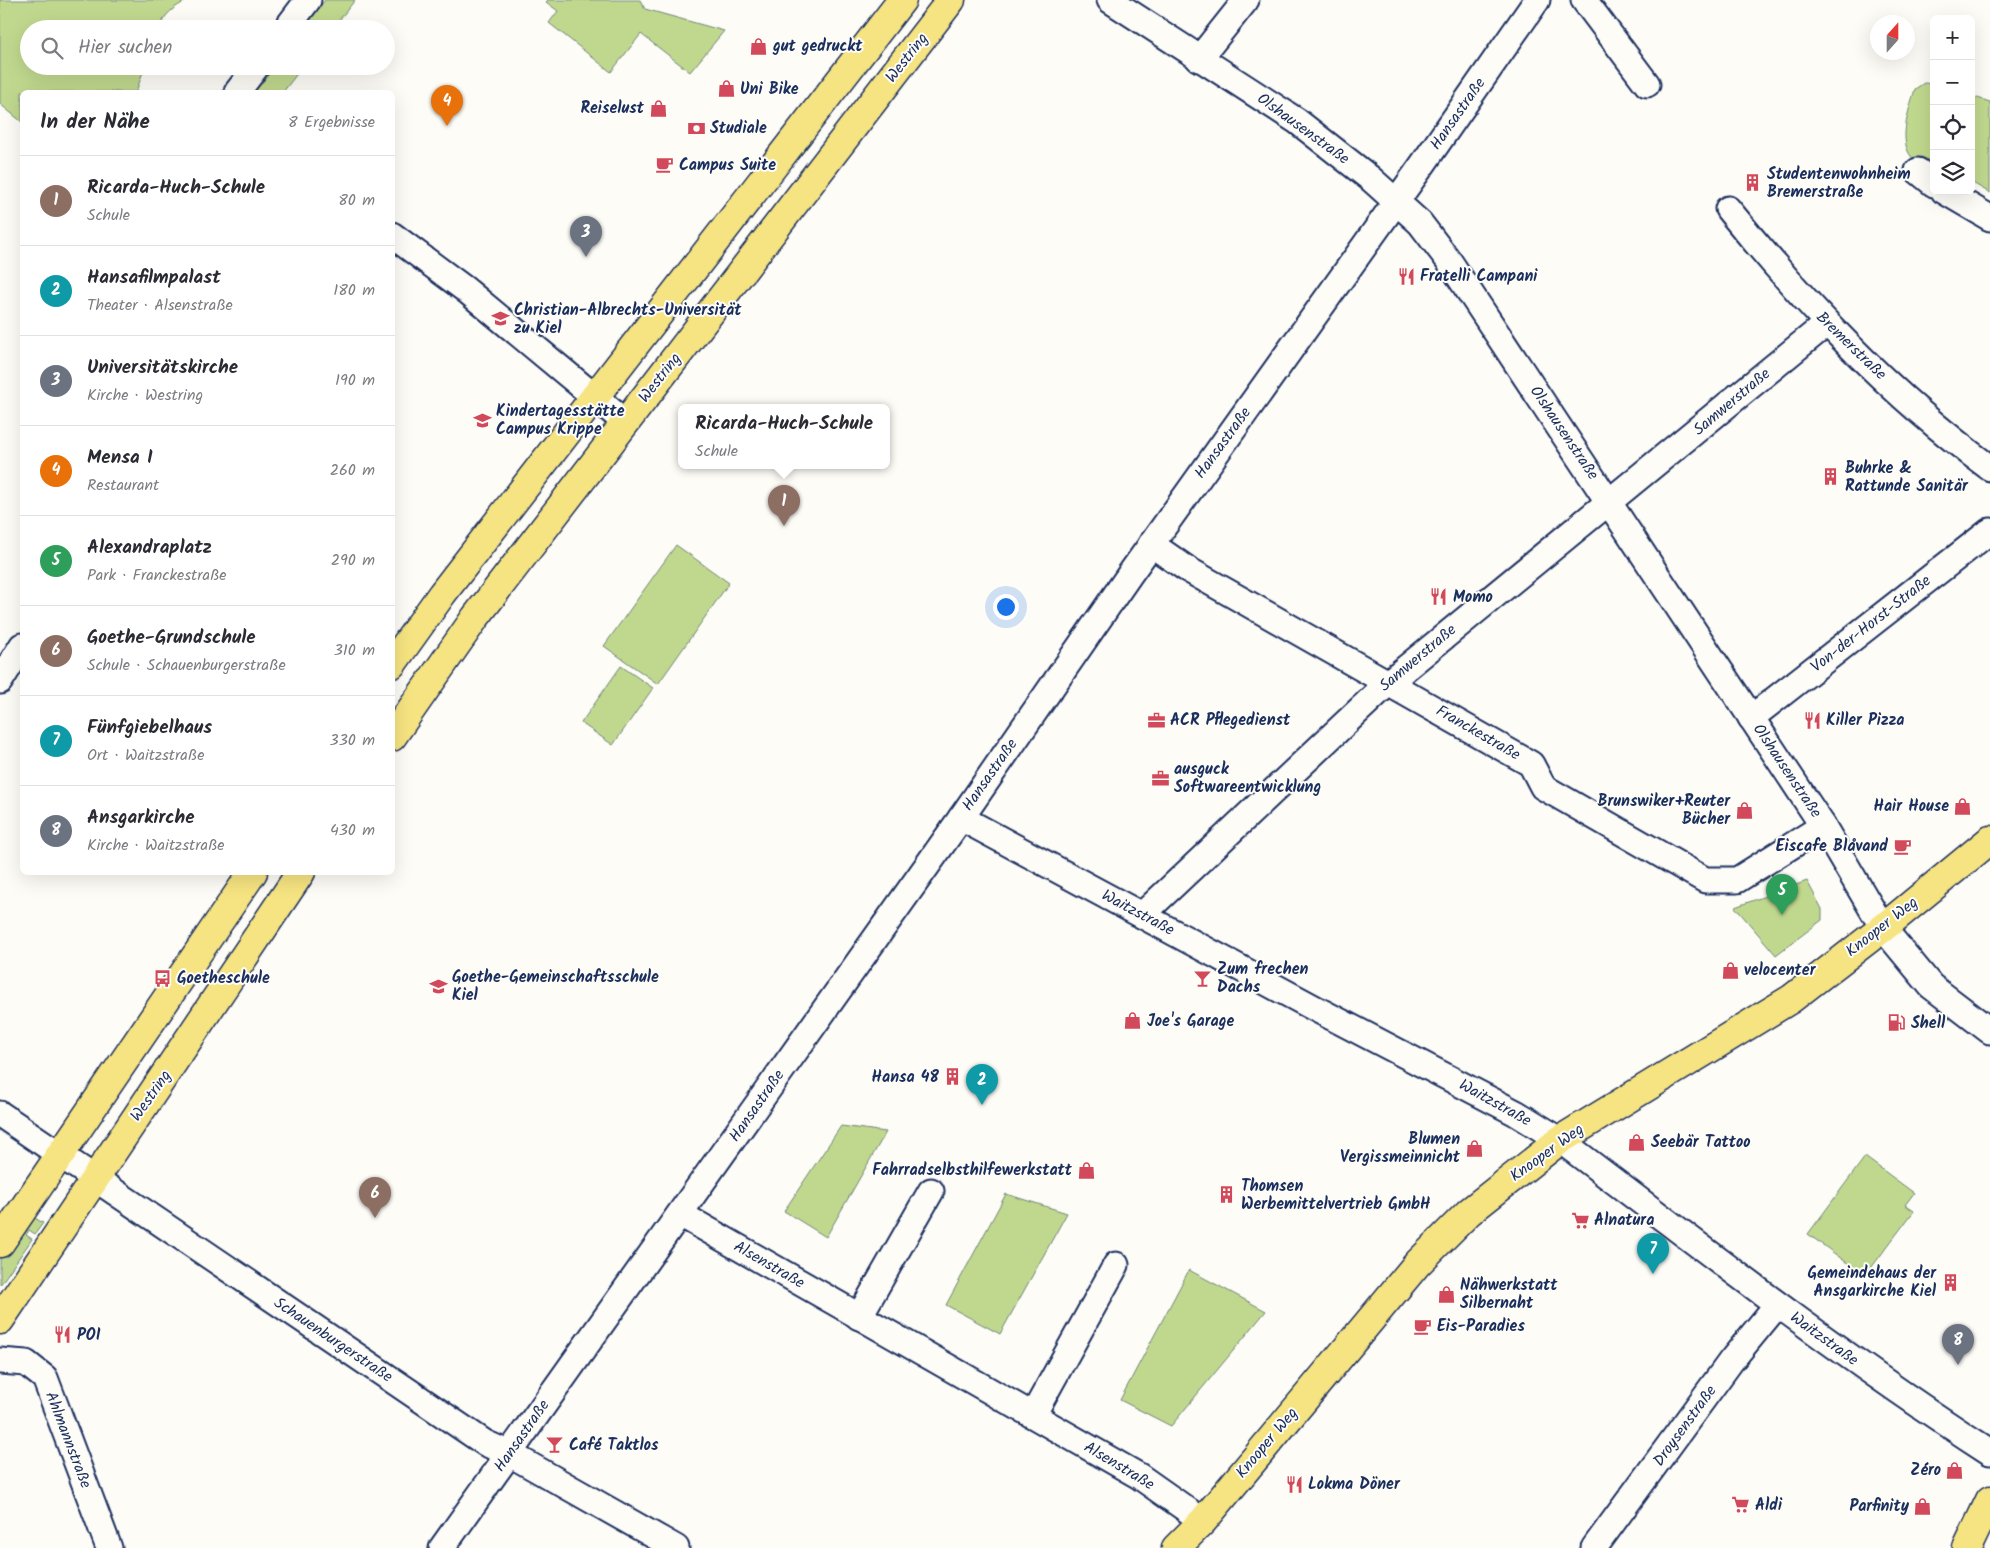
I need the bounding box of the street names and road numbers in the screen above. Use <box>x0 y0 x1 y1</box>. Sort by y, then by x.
street label: Westring <box>879 27 935 89</box>
street label: Hansastraße <box>1424 73 1492 155</box>
street label: Olshausenstraße <box>1251 87 1355 171</box>
street label: Bremerstraße <box>1810 306 1892 386</box>
street label: Westring <box>632 347 688 409</box>
street label: Samwerstraße <box>1688 362 1776 442</box>
street label: Olshausenstraße <box>1523 381 1605 485</box>
street label: Hansastraße <box>1188 402 1258 484</box>
street label: Von-der-Horst-Straße <box>1805 569 1937 679</box>
street label: Samwerstraße <box>1374 618 1462 698</box>
street label: Franckestraße <box>1431 699 1525 767</box>
street label: Olshausenstraße <box>1746 719 1828 823</box>
street label: Hansastraße <box>956 734 1024 816</box>
street label: Waitzstraße <box>1097 883 1179 943</box>
street label: Knooper Weg <box>1840 891 1924 963</box>
street label: Westring <box>124 1065 178 1127</box>
street label: Hansastraße <box>723 1065 791 1147</box>
street label: Waitzstraße <box>1454 1073 1536 1133</box>
street label: Knooper Weg <box>1505 1118 1589 1188</box>
street label: Alsenstraße <box>729 1235 809 1295</box>
street label: Schauenburgerstraße <box>268 1291 398 1389</box>
street label: Waitzstraße <box>1785 1306 1863 1372</box>
street label: Droysenstraße <box>1647 1380 1723 1472</box>
street label: Ahlmannstraße <box>38 1388 98 1492</box>
street label: Hansastraße <box>488 1395 556 1477</box>
street label: Knooper Weg <box>1230 1402 1304 1484</box>
street label: Alsenstraße <box>1079 1435 1159 1497</box>

